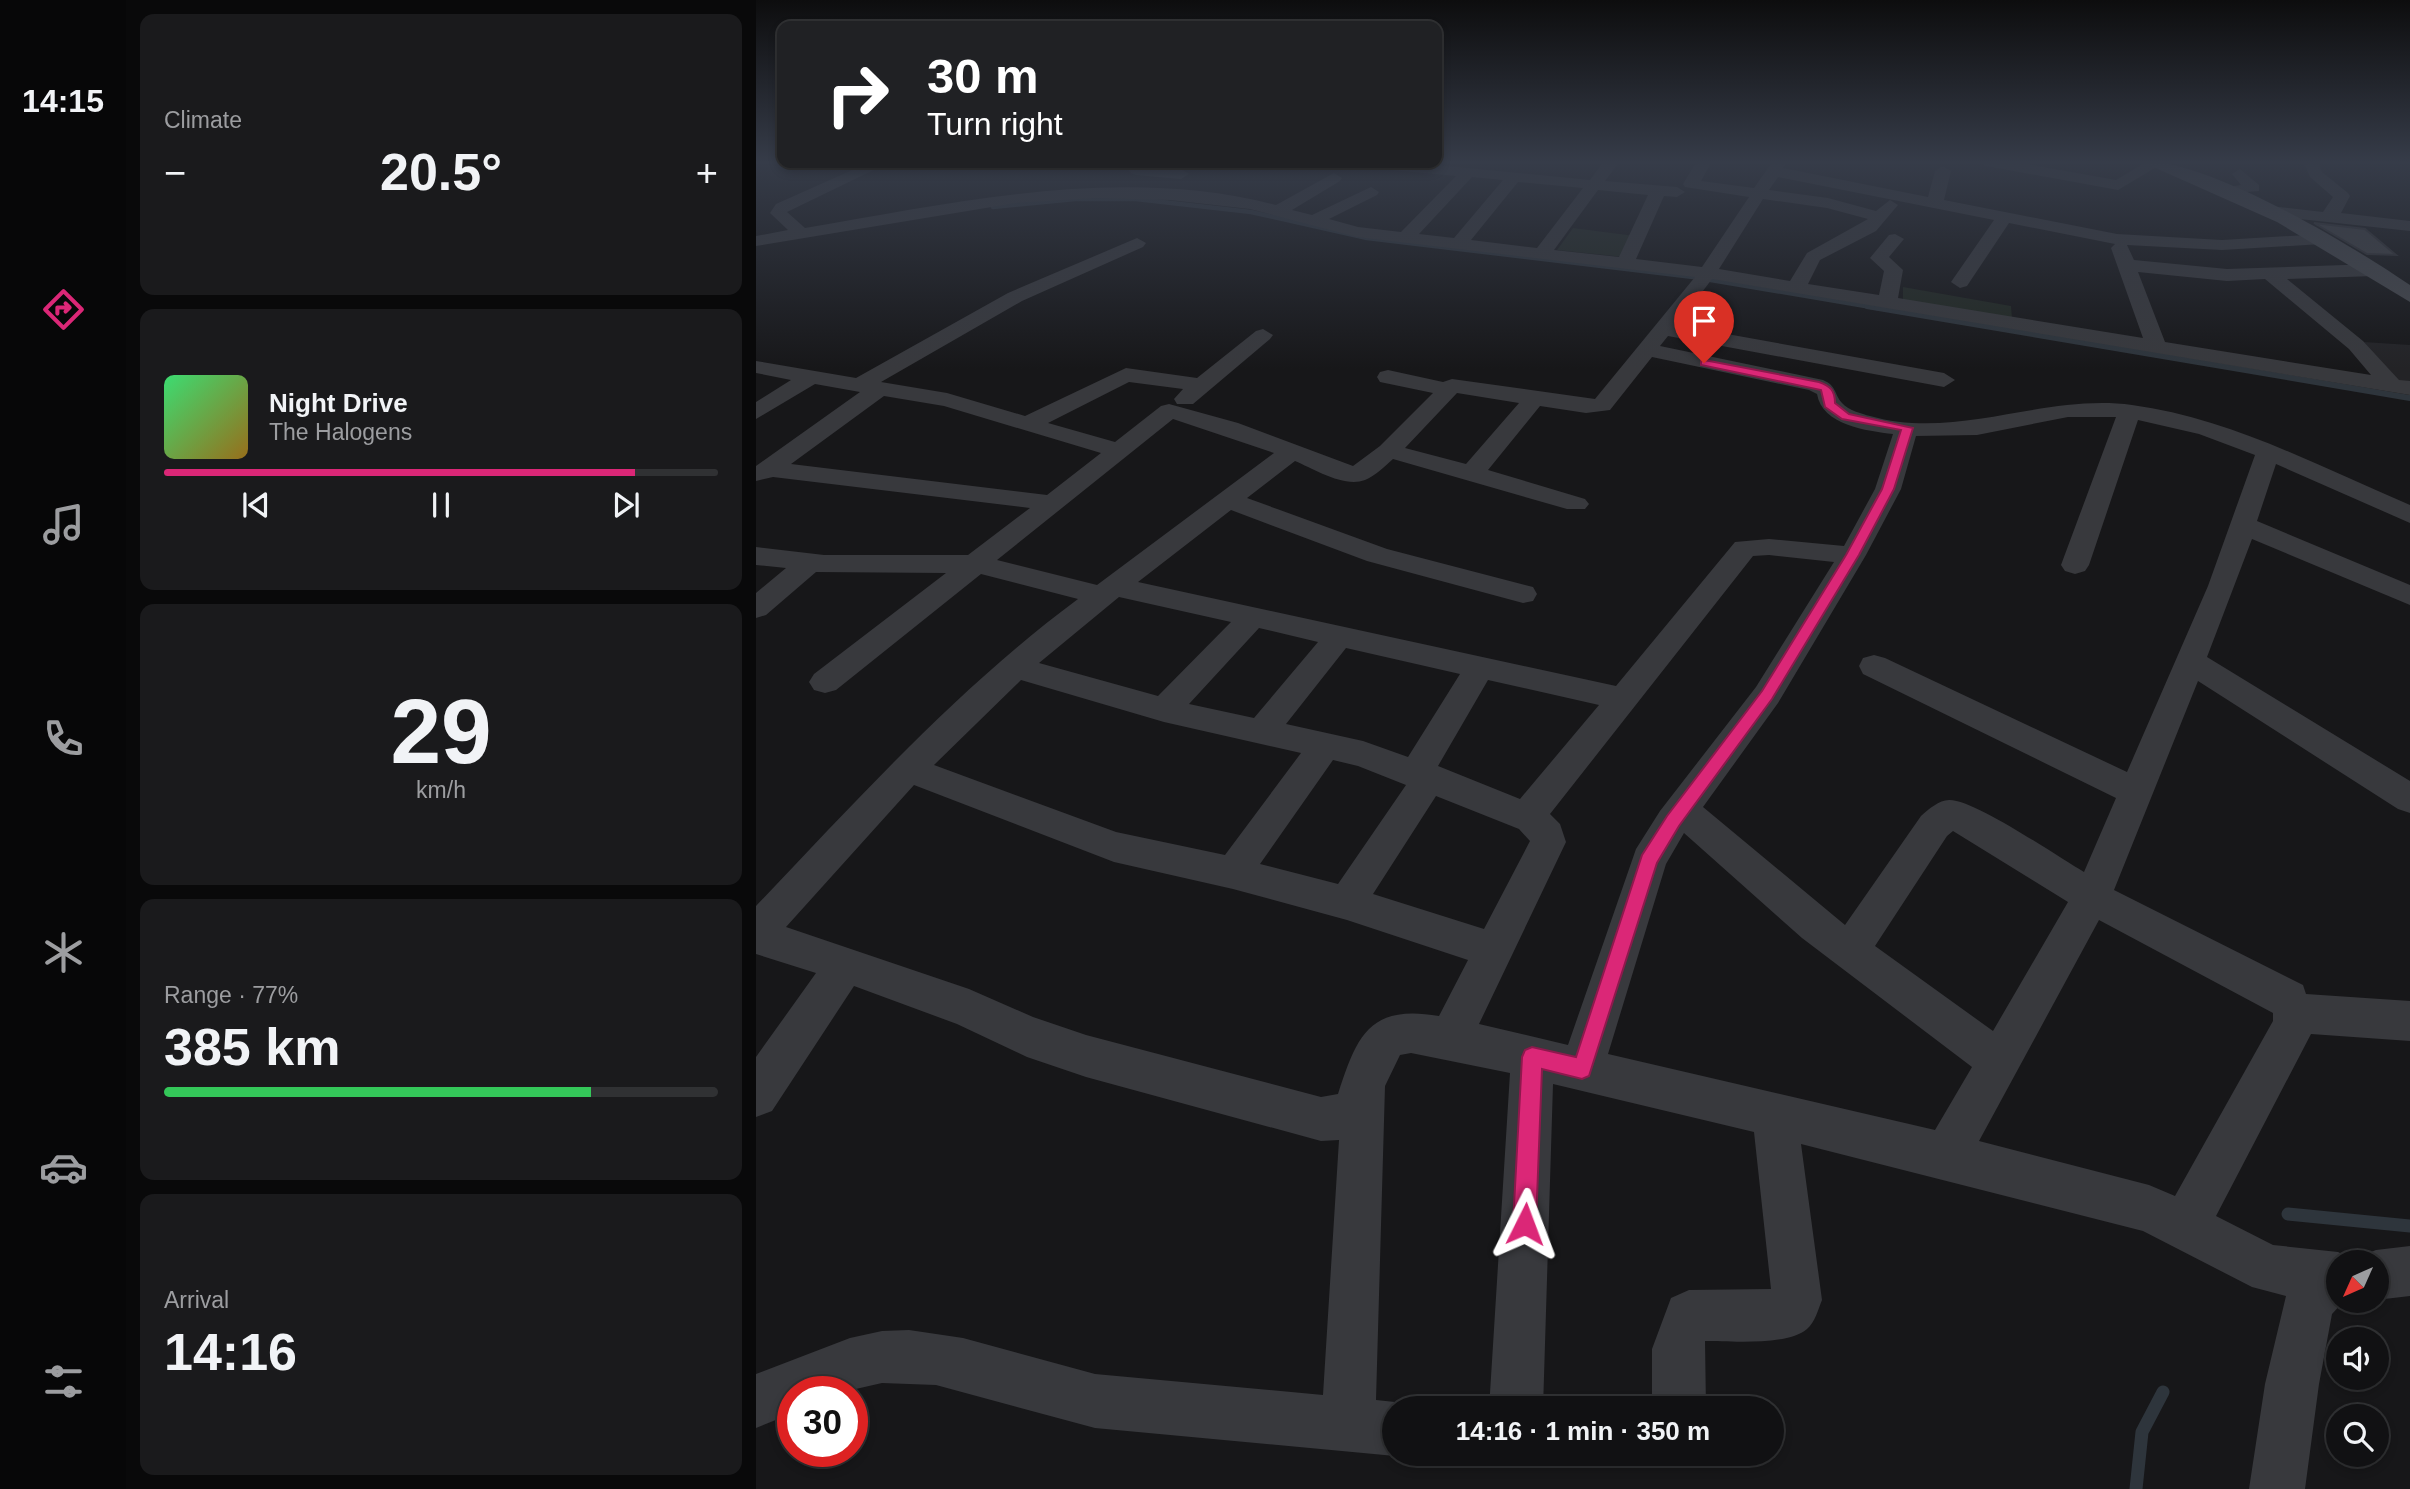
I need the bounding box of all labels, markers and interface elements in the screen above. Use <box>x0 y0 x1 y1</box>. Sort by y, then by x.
icon: right <box>812 49 903 140</box>
text: 30 m <box>927 49 1039 103</box>
text: 14:15 <box>22 83 104 119</box>
text: Turn right <box>927 106 1063 142</box>
text: Climate <box>164 107 242 133</box>
text: 20.5° <box>380 143 502 201</box>
text: − <box>164 152 186 194</box>
text: + <box>696 152 718 194</box>
icon: directions <box>39 285 88 334</box>
pin <box>1674 291 1734 363</box>
icon: arrive <box>1685 302 1723 340</box>
text: Night Drive <box>269 388 408 418</box>
text: The Halogens <box>269 419 412 445</box>
icon: previous <box>237 486 275 524</box>
icon: pause <box>422 486 460 524</box>
icon: next <box>607 486 645 524</box>
icon: music <box>39 500 88 549</box>
text: 29 <box>390 681 492 782</box>
icon: phone <box>39 714 88 763</box>
text: km/h <box>416 777 466 803</box>
icon: climate <box>39 928 88 977</box>
text: Range · 77% <box>164 982 298 1008</box>
text: 385 km <box>164 1018 340 1076</box>
icon: car <box>39 1143 88 1192</box>
position arrow <box>1488 1187 1562 1261</box>
north arrow <box>2326 1250 2389 1312</box>
map controls <box>2326 1250 2389 1467</box>
text: Arrival <box>164 1287 229 1313</box>
text: 14:16 <box>164 1323 297 1381</box>
button: sound <box>2326 1327 2389 1390</box>
icon: filters <box>39 1357 88 1406</box>
speed limit sign: 30 <box>777 1376 868 1467</box>
button: search <box>2326 1404 2389 1467</box>
text: 14:16 · 1 min · 350 m <box>1456 1416 1710 1446</box>

